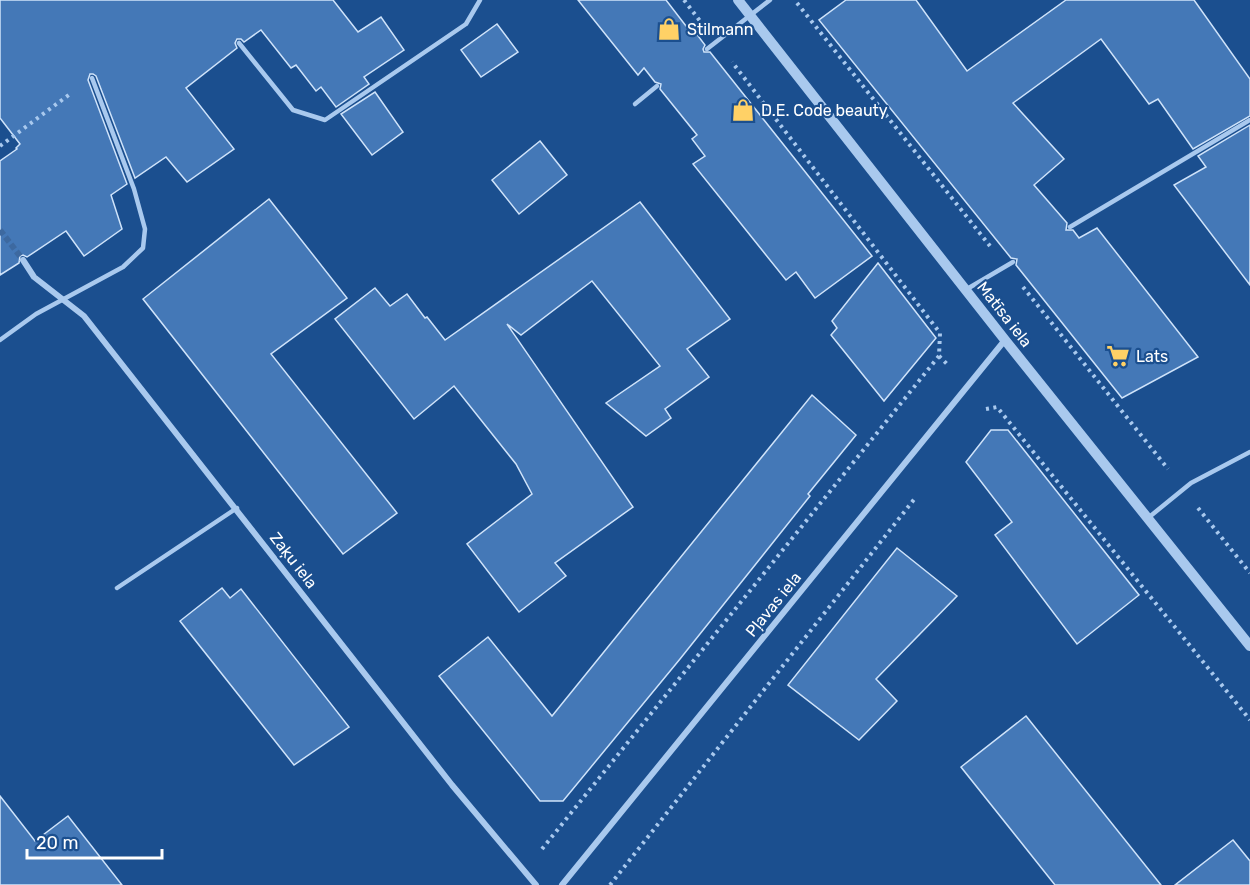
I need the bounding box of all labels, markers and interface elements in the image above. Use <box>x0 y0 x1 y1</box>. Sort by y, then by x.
shop icon: Stilmann <box>656 16 682 42</box>
place label: Stilmann <box>687 20 753 39</box>
shop icon: D.E. Code beauty <box>730 97 756 123</box>
place label: D.E. Code beauty <box>761 101 888 120</box>
street label: Matīsa iela <box>973 278 1036 351</box>
supermarket icon: Lats <box>1105 343 1131 369</box>
place label: Lats <box>1136 347 1168 366</box>
street label: Zaķu iela <box>266 529 321 592</box>
street label: Pļavas iela <box>742 568 805 641</box>
scale bar <box>27 822 162 860</box>
text: 20 m <box>36 832 78 854</box>

